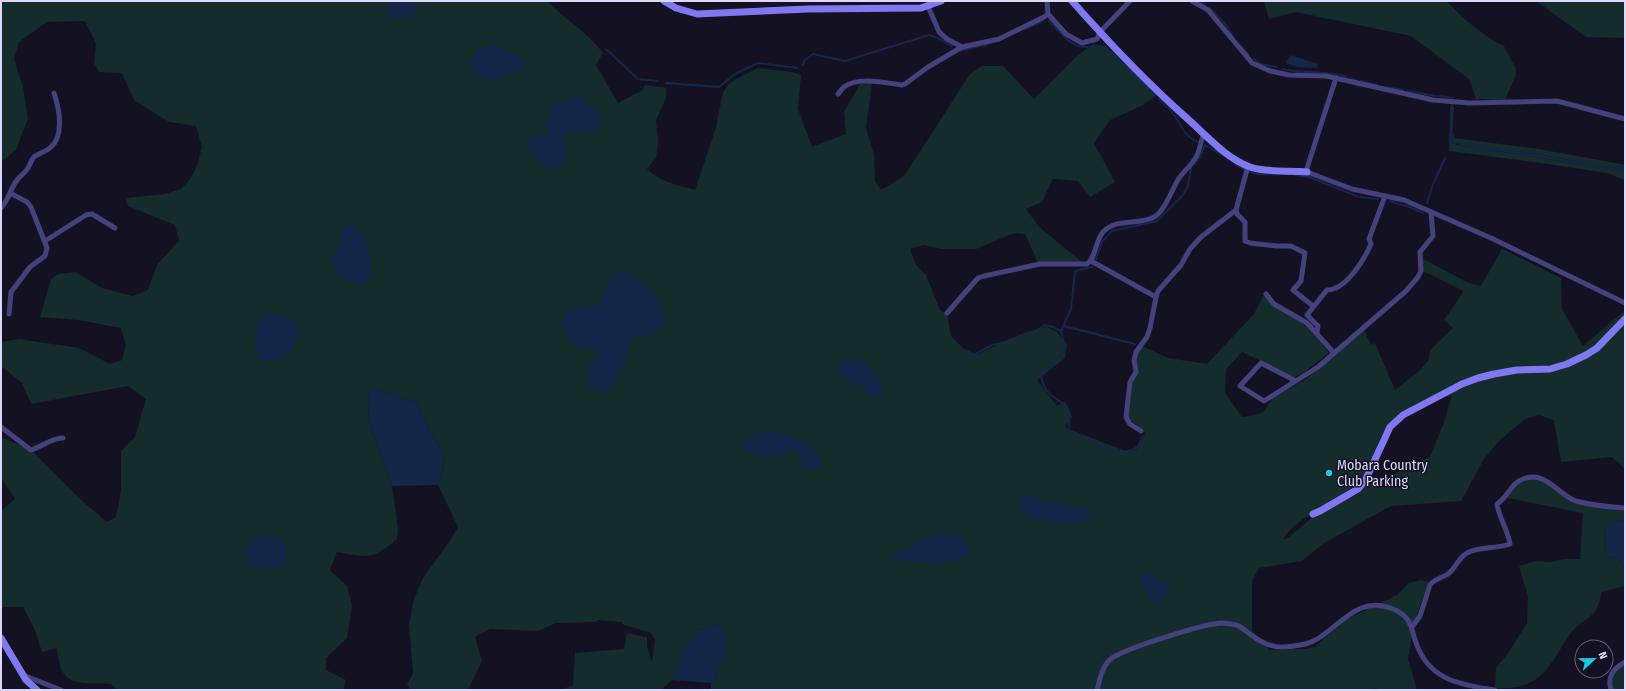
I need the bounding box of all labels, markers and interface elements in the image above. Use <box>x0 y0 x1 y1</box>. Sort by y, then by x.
place label: Mobara Country Club Parking <box>1337 457 1428 490</box>
marker: Mobara Country Club Parking <box>1324 468 1334 478</box>
north arrow <box>1574 639 1614 679</box>
text: N <box>1596 650 1610 661</box>

